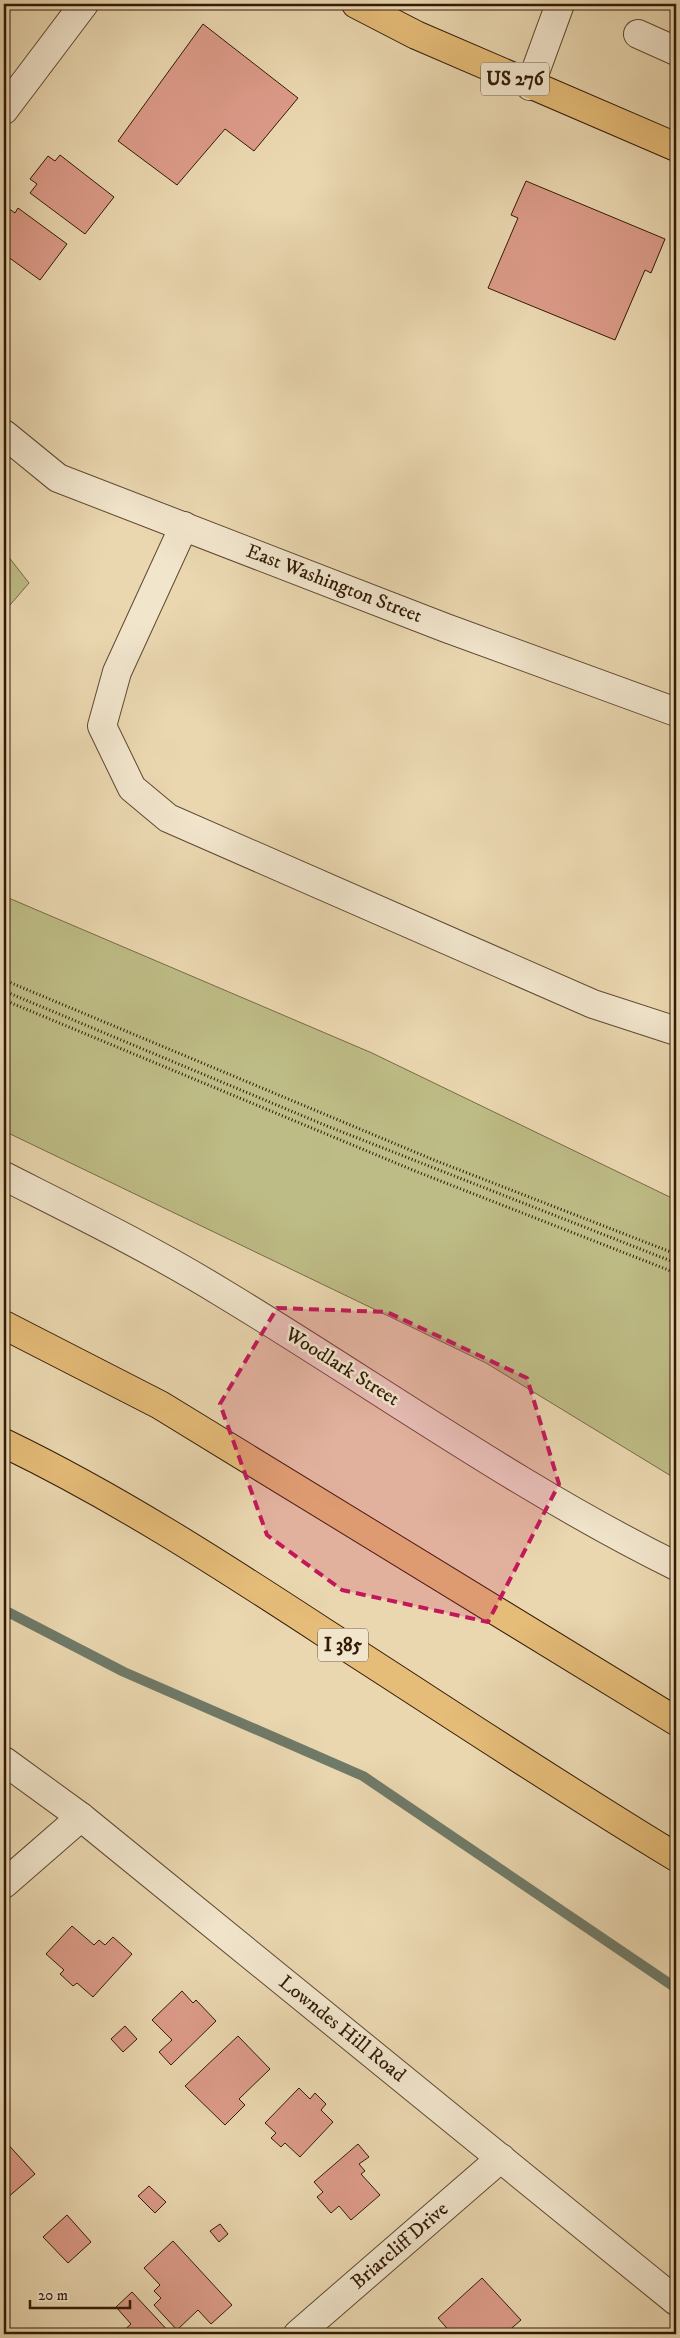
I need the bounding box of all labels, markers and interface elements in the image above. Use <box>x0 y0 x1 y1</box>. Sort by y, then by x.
road number: US 276 <box>481 62 549 96</box>
street label: East Washington Street <box>243 539 425 629</box>
street label: Woodlark Street <box>279 1321 404 1412</box>
road number: I 385 <box>318 1628 368 1662</box>
street label: Lowndes Hill Road <box>273 1970 411 2088</box>
street label: Briarcliff Drive <box>346 2197 454 2295</box>
scale bar <box>30 2278 130 2310</box>
text: 20 m <box>38 2286 68 2305</box>

